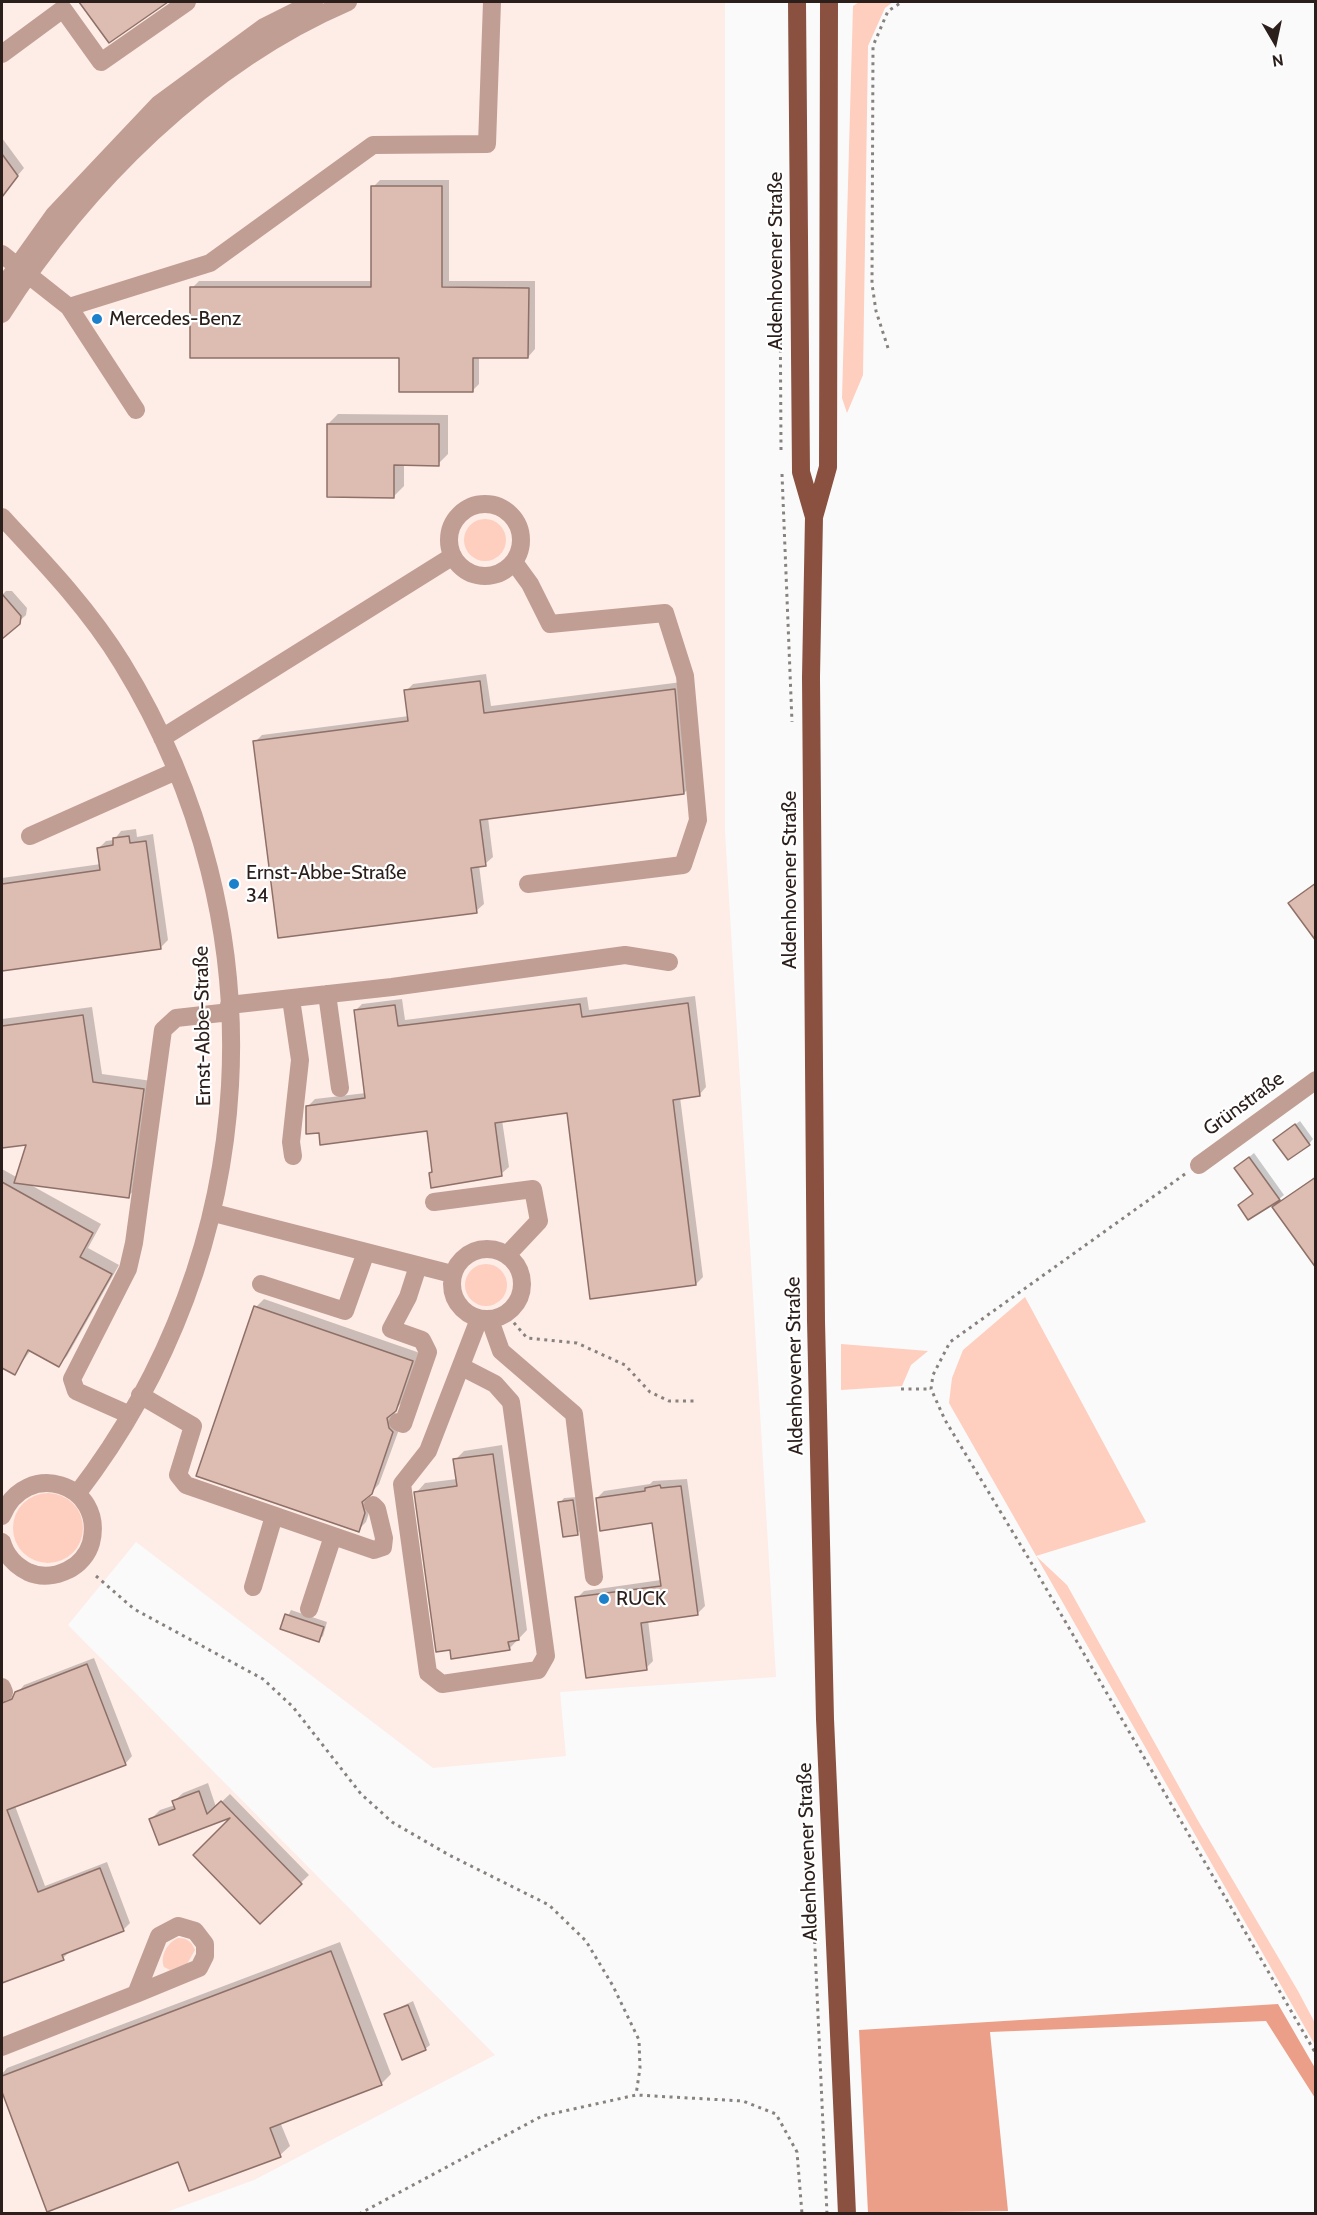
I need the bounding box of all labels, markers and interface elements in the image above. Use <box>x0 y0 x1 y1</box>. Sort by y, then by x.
north arrow <box>1245 12 1305 72</box>
text: N <box>1271 50 1285 71</box>
street label: Aldenhovener Straße <box>764 172 788 350</box>
place label: Mercedes-Benz <box>109 307 241 331</box>
marker: Mercedes-Benz <box>90 312 104 326</box>
street label: Aldenhovener Straße <box>778 791 802 969</box>
place label: Ernst-Abbe-Straße 34 <box>246 861 406 908</box>
marker: Ernst-Abbe-Straße 34 <box>227 877 241 891</box>
street label: Ernst-Abbe-Straße <box>190 946 216 1106</box>
street label: Grünstraße <box>1199 1067 1289 1141</box>
street label: Aldenhovener Straße <box>781 1276 809 1456</box>
place label: RUCK <box>616 1587 666 1611</box>
marker: RUCK <box>597 1592 611 1606</box>
street label: Aldenhovener Straße <box>793 1762 823 1942</box>

